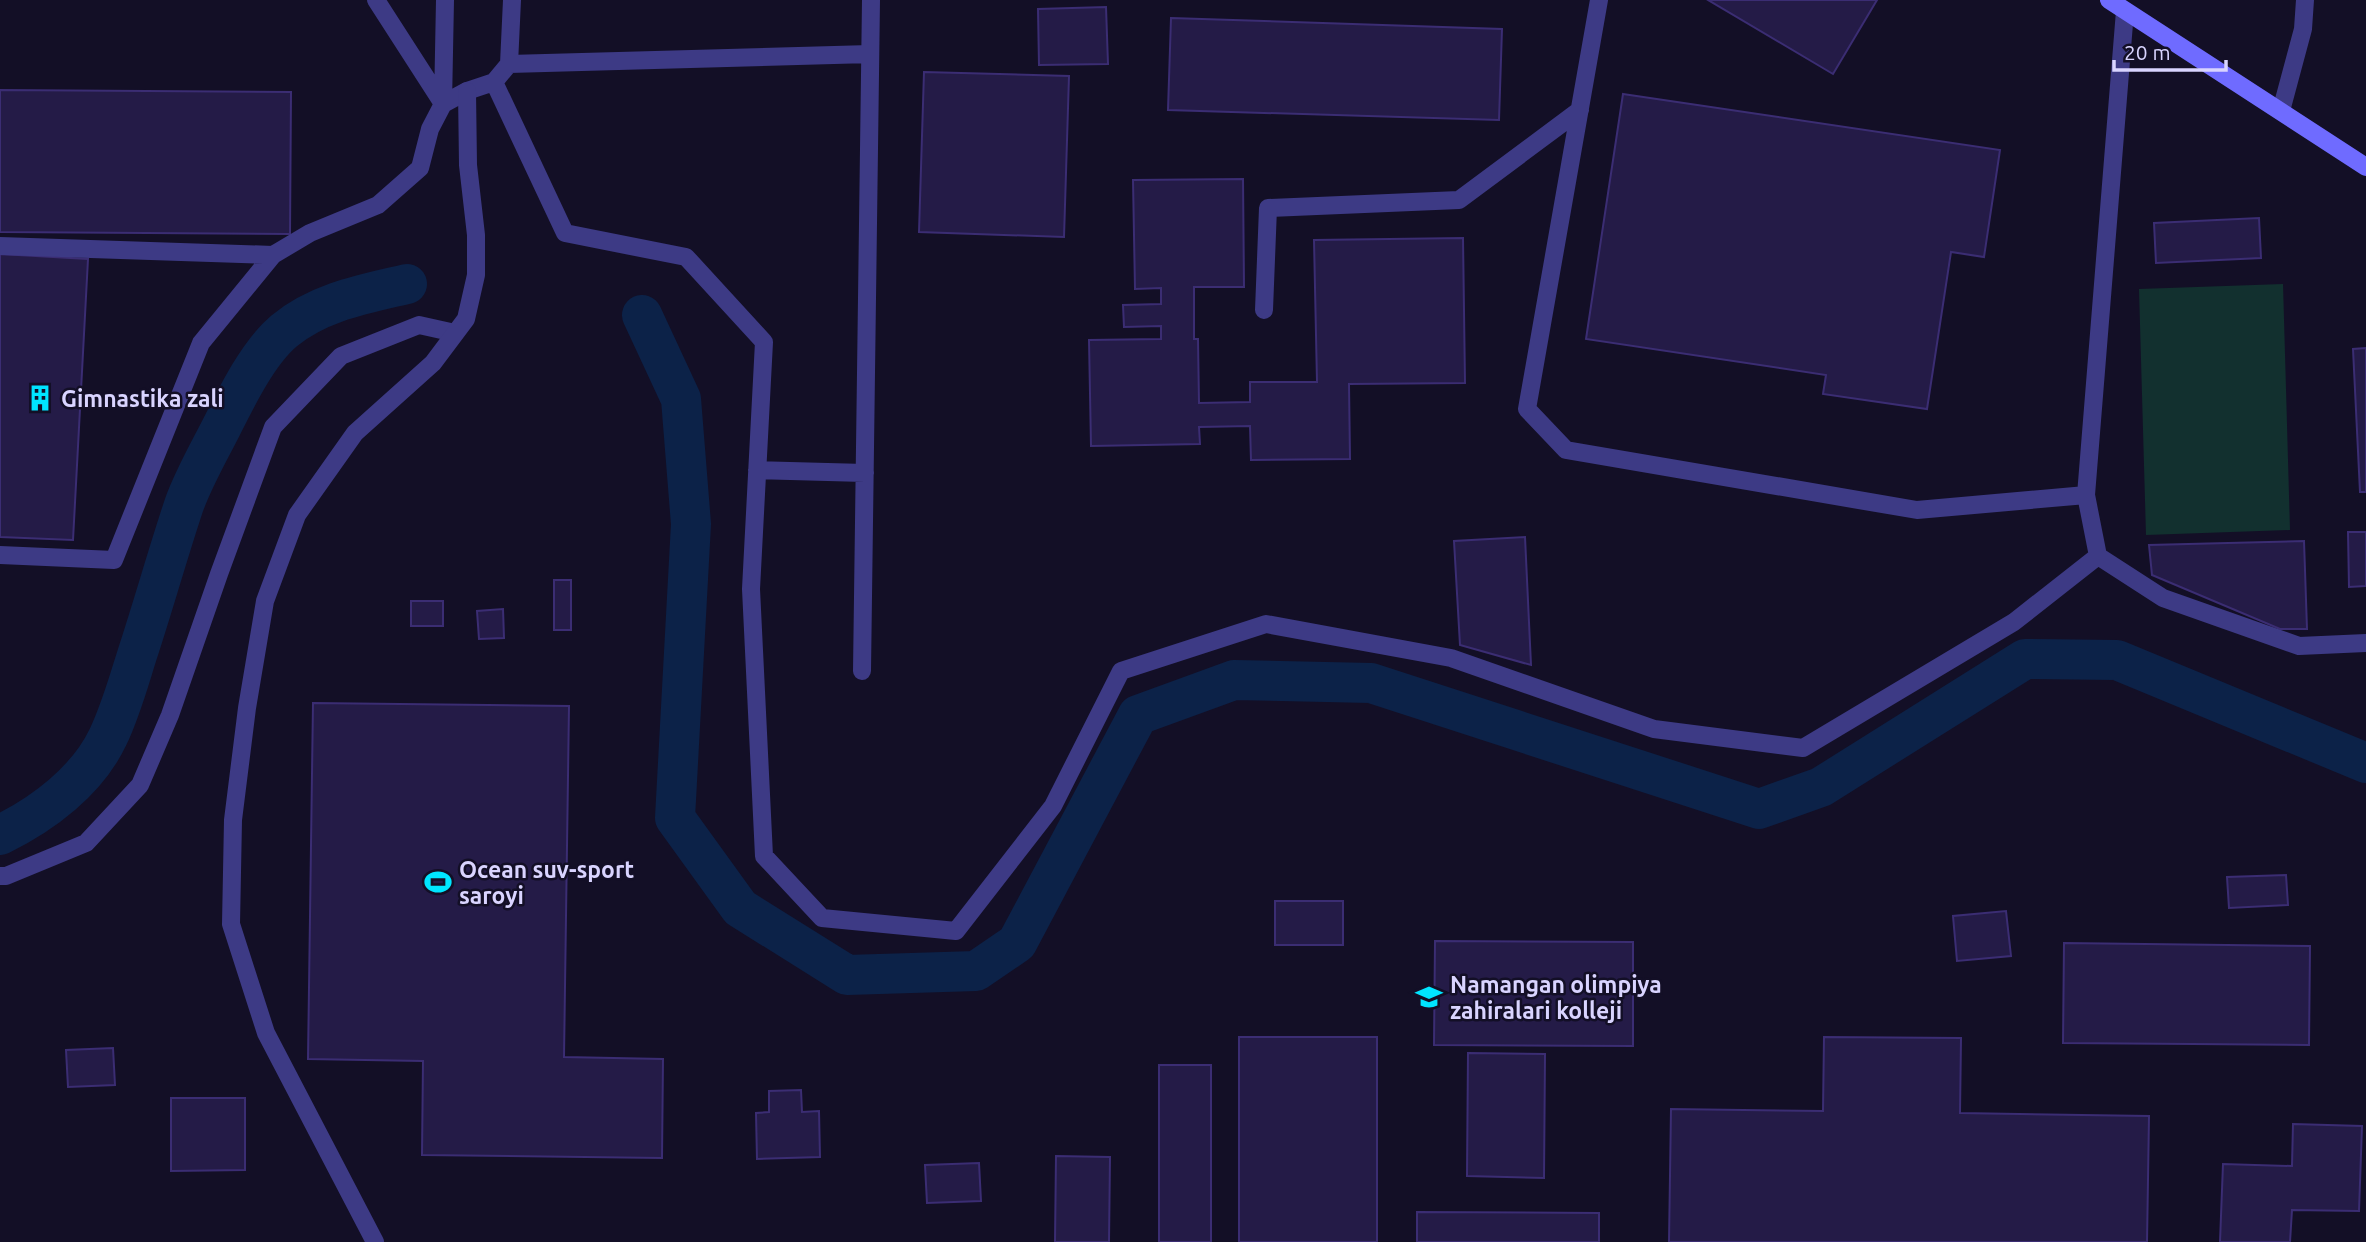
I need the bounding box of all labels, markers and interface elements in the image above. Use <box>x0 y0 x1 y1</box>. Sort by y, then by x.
scale bar <box>2114 28 2226 72</box>
text: 20 m <box>2124 40 2171 64</box>
building icon: Gimnastika zali <box>25 383 55 413</box>
place label: Gimnastika zali <box>61 386 224 411</box>
place label: Ocean suv-sport saroyi <box>459 857 634 908</box>
sports icon: Ocean suv-sport saroyi <box>423 867 453 897</box>
place label: Namangan olimpiya zahiralari kolleji <box>1450 972 1662 1023</box>
school or university icon: Namangan olimpiya zahiralari kolleji <box>1414 982 1444 1012</box>

